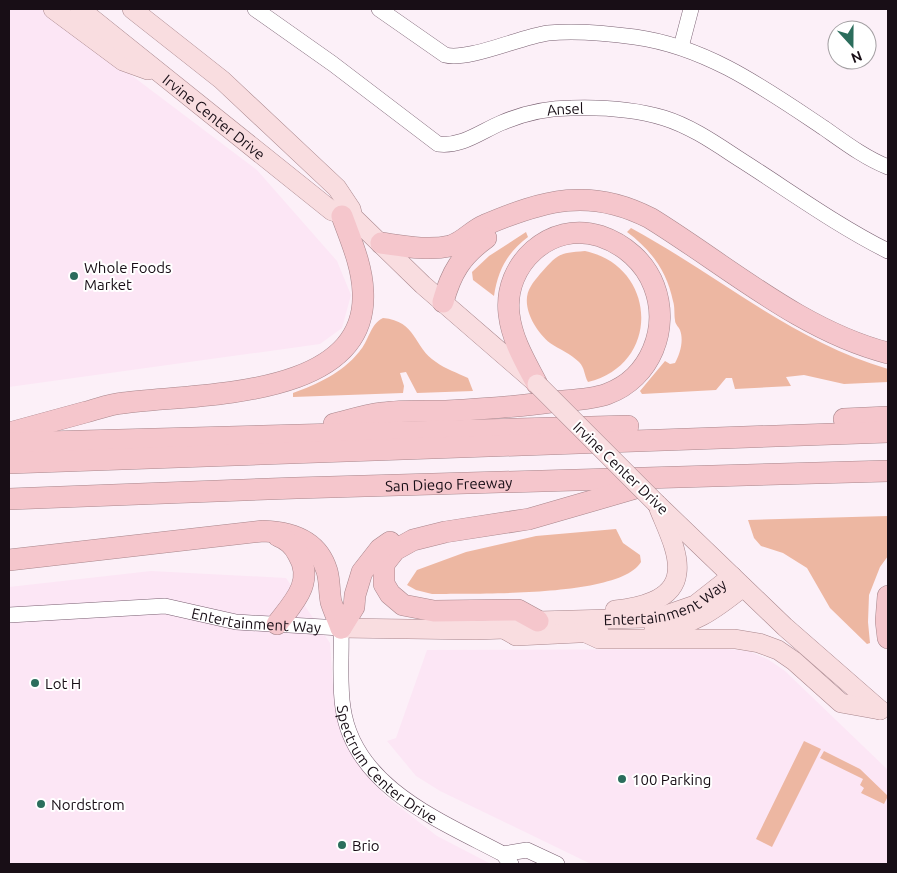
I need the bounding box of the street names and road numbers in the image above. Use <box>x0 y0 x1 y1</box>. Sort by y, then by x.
street label: Irvine Center Drive <box>160 71 269 163</box>
street label: Ansel <box>546 99 584 118</box>
street label: Irvine Center Drive <box>570 418 672 518</box>
street label: San Diego Freeway <box>385 473 513 494</box>
street label: Entertainment Way <box>603 575 729 628</box>
street label: Entertainment Way <box>190 604 321 635</box>
street label: Spectrum Center Drive <box>334 704 440 826</box>

